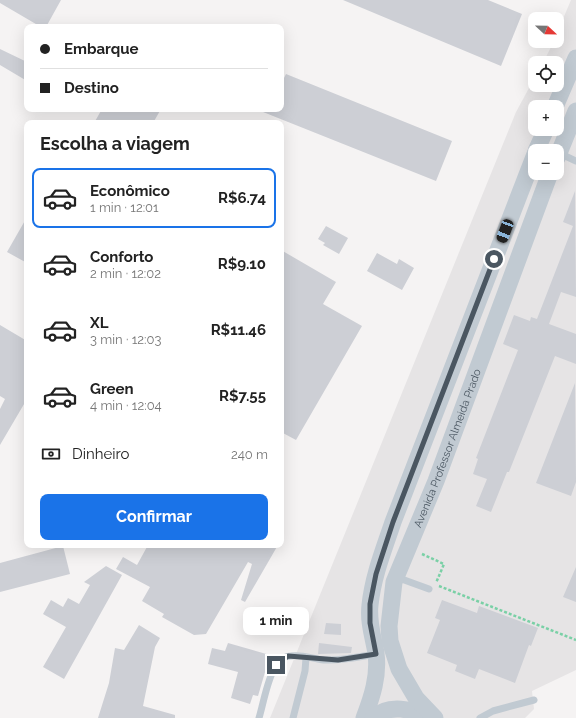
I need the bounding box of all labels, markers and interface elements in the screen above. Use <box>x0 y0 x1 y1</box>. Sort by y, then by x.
north arrow <box>528 12 564 48</box>
map controls <box>528 12 564 180</box>
text: Embarque <box>64 40 139 58</box>
button: locate <box>528 56 564 92</box>
text: Destino <box>64 79 119 97</box>
button: + <box>528 100 564 136</box>
text: Escolha a viagem <box>40 133 190 154</box>
button: − <box>528 144 564 180</box>
icon: car <box>42 180 78 216</box>
text: Econômico <box>90 182 170 200</box>
text: R$6.74 <box>218 189 266 207</box>
text: 1 min · 12:01 <box>90 200 159 215</box>
car <box>495 218 515 244</box>
icon: car <box>42 246 78 282</box>
text: Conforto <box>90 248 153 266</box>
route start <box>485 250 503 268</box>
text: R$9.10 <box>218 255 266 273</box>
text: 2 min · 12:02 <box>90 266 161 281</box>
icon: car <box>42 312 78 348</box>
text: XL <box>90 314 108 332</box>
text: R$11.46 <box>211 321 266 339</box>
text: 3 min · 12:03 <box>90 332 161 347</box>
street label: Avenida Professor Almeida Prado <box>411 367 484 530</box>
icon: car <box>42 378 78 414</box>
text: Green <box>90 380 134 398</box>
text: R$7.55 <box>219 387 266 405</box>
text: 4 min · 12:04 <box>90 398 162 413</box>
icon: cash <box>40 443 62 465</box>
text: Dinheiro <box>72 445 130 463</box>
text: 240 m <box>231 447 268 462</box>
button: Confirmar <box>40 494 268 540</box>
callout: 1 min <box>243 607 309 635</box>
text: 1 min <box>260 613 292 628</box>
route end <box>267 656 285 674</box>

